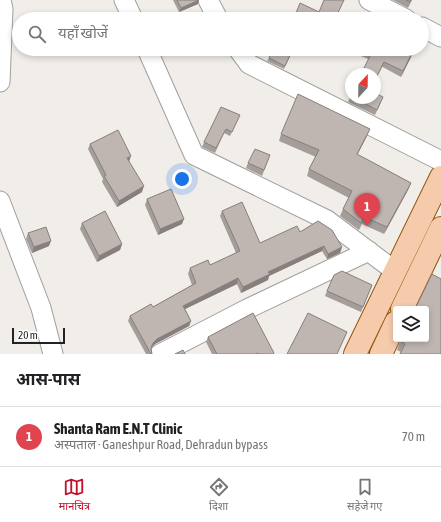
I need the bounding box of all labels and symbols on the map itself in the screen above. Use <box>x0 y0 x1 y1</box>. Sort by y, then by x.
north arrow <box>345 68 381 104</box>
your location <box>172 169 192 189</box>
pin: 1 <box>354 193 380 226</box>
scale bar <box>12 326 65 345</box>

